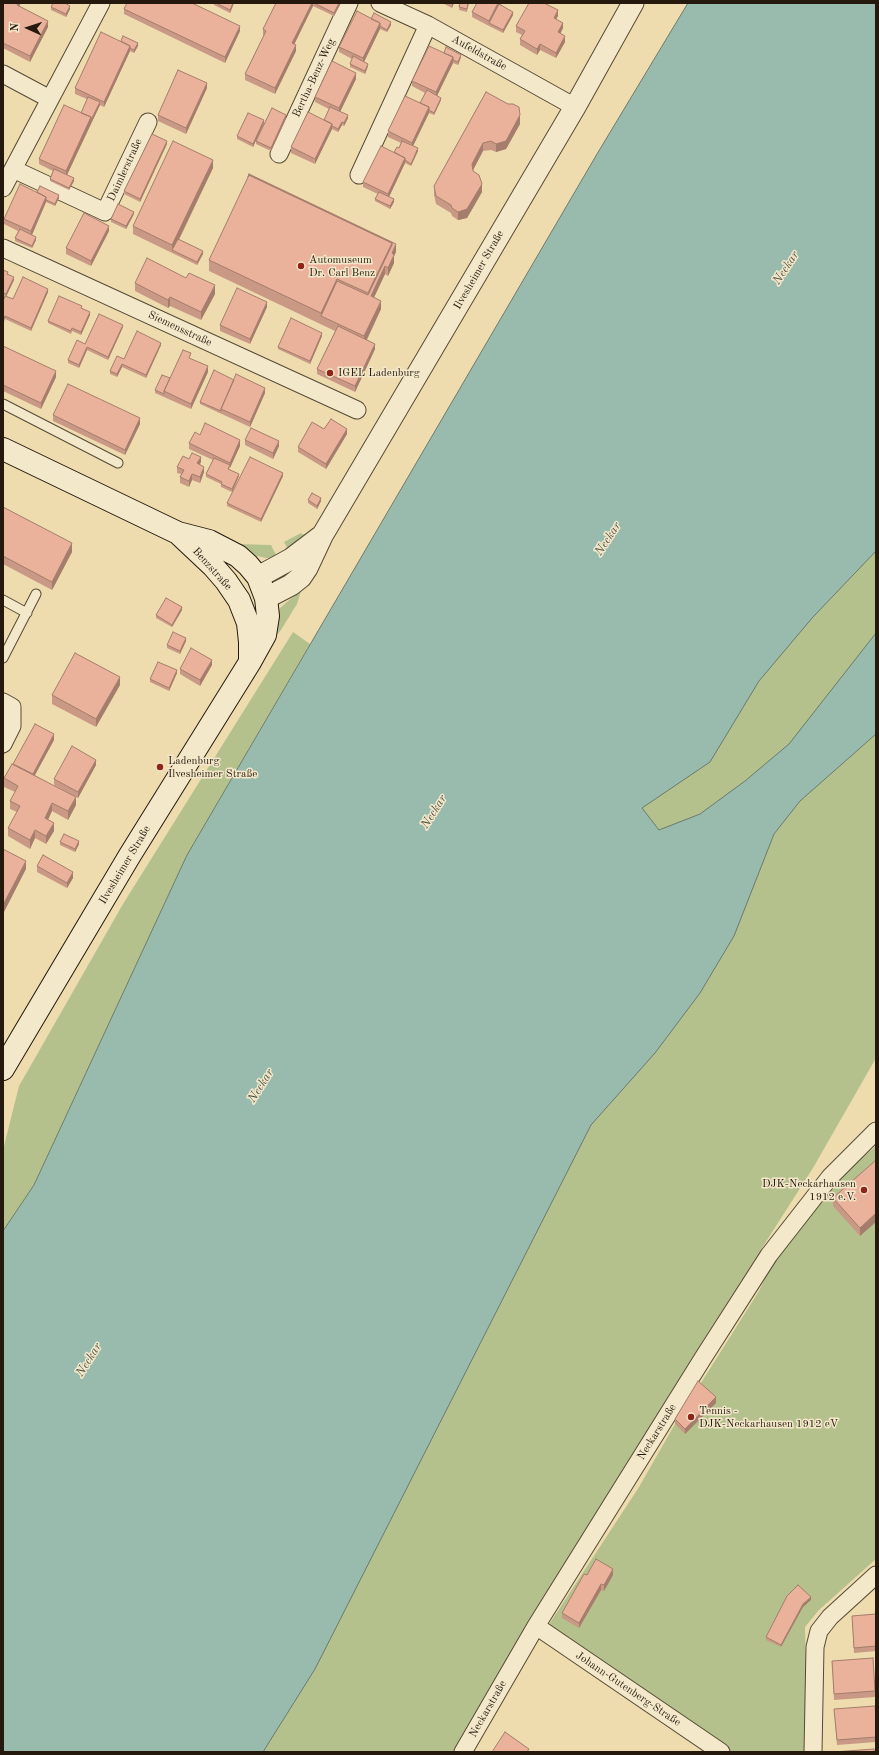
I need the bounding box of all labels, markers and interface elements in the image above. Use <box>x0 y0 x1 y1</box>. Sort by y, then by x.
north arrow <box>8 8 48 48</box>
text: N <box>10 23 21 32</box>
street label: Aufeldstraße <box>449 32 509 74</box>
street label: Bertha-Benz-Weg <box>290 36 338 120</box>
street label: Daimlerstraße <box>105 137 145 203</box>
street label: Ilvesheimer Straße <box>451 228 507 312</box>
water label: Neckar <box>770 249 802 287</box>
place label: Automuseum Dr. Carl Benz <box>309 253 375 279</box>
marker: Automuseum Dr. Carl Benz <box>296 261 306 271</box>
street label: Siemensstraße <box>146 308 214 350</box>
place label: IGEL Ladenburg <box>338 366 420 380</box>
marker: IGEL Ladenburg <box>325 368 335 378</box>
water label: Neckar <box>592 520 624 558</box>
street label: Benzstraße <box>189 545 235 593</box>
place label: Ladenburg Ilvesheimer Straße <box>168 754 257 780</box>
marker: Ladenburg Ilvesheimer Straße <box>155 762 165 772</box>
water label: Neckar <box>418 793 450 831</box>
street label: Ilvesheimer Straße <box>96 823 154 907</box>
water label: Neckar <box>245 1067 277 1105</box>
place label: DJK-Neckarhausen 1912 e.V. <box>762 1177 856 1203</box>
marker: DJK-Neckarhausen 1912 e.V. <box>859 1185 869 1195</box>
water label: Neckar <box>73 1341 105 1379</box>
street label: Neckarstraße <box>635 1402 679 1462</box>
place label: Tennis - DJK-Neckarhausen 1912 eV <box>699 1404 838 1430</box>
marker: Tennis - DJK-Neckarhausen 1912 eV <box>686 1412 696 1422</box>
street label: Johann-Gutenberg-Straße <box>573 1649 683 1729</box>
street label: Neckarstraße <box>466 1678 510 1740</box>

